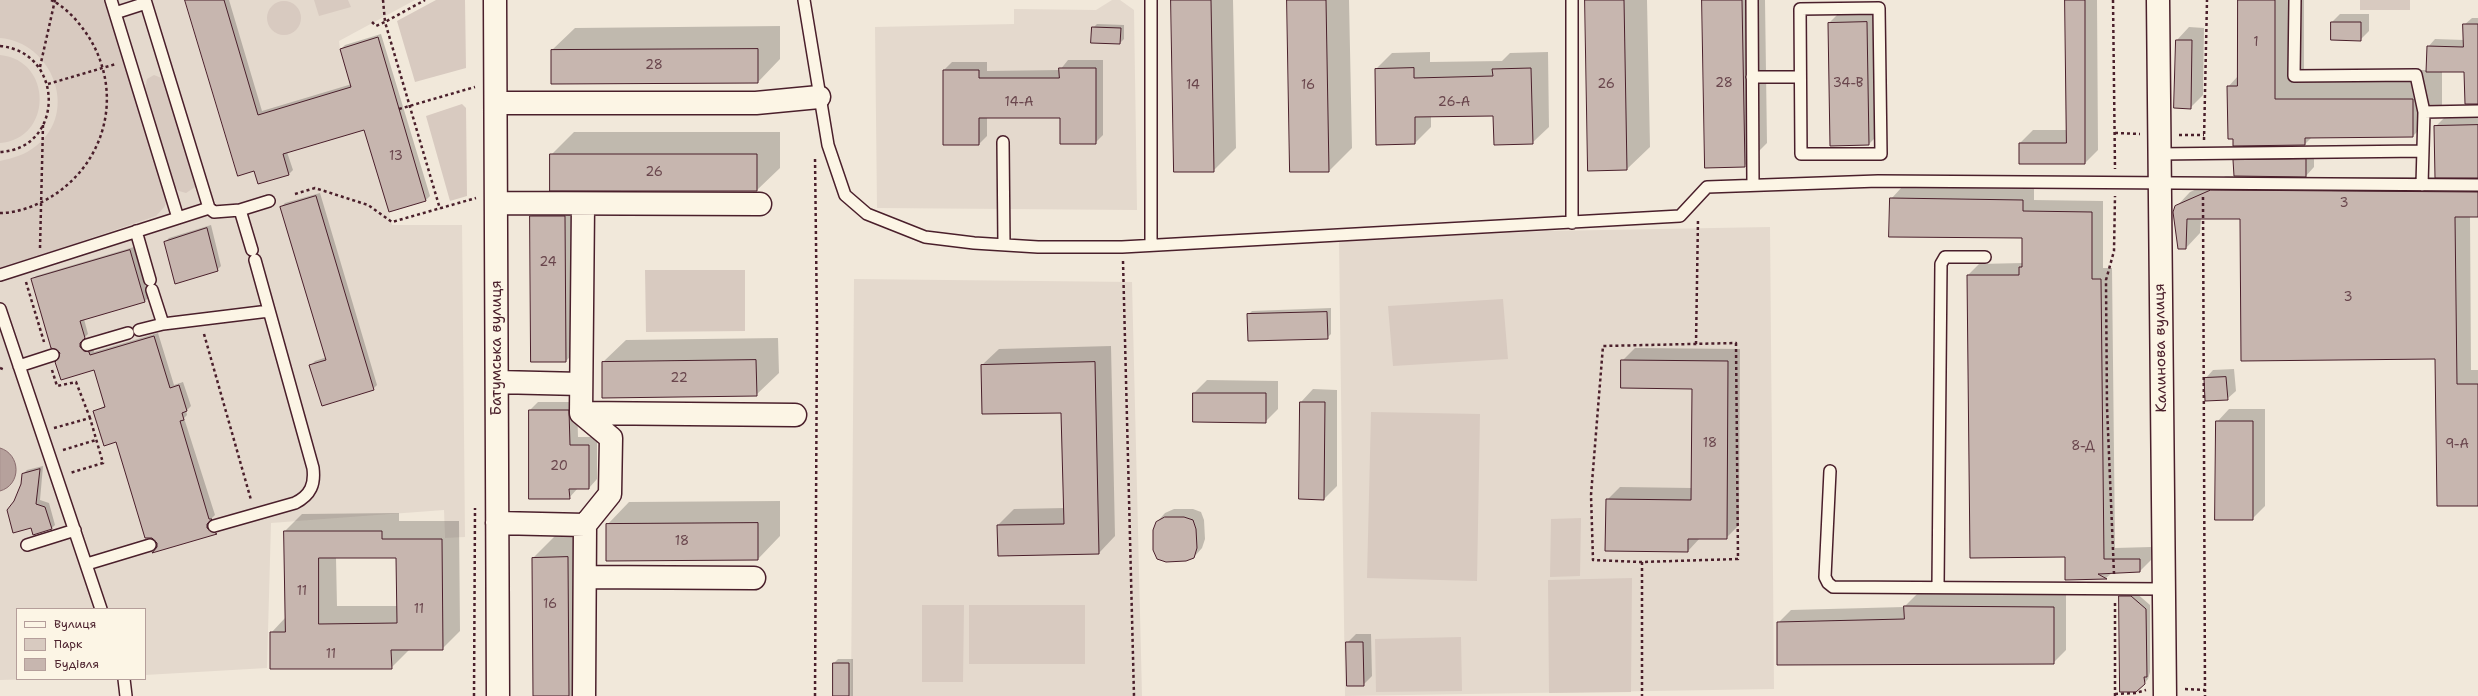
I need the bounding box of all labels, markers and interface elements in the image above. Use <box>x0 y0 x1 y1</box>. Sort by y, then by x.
house number: 1 <box>2253 35 2259 51</box>
house number: 28 <box>645 58 663 74</box>
house number: 28 <box>1715 76 1733 92</box>
house number: 34-В <box>1833 76 1863 92</box>
house number: 26 <box>1597 77 1615 93</box>
house number: 14 <box>1186 78 1200 94</box>
house number: 16 <box>1301 78 1315 94</box>
house number: 14-А <box>1005 95 1033 111</box>
house number: 26-А <box>1438 95 1470 111</box>
house number: 13 <box>389 149 403 165</box>
house number: 26 <box>645 165 663 181</box>
house number: 3 <box>2339 196 2349 212</box>
house number: 24 <box>539 255 557 271</box>
street label: Батумська вулиця <box>488 280 506 416</box>
street label: Калинова вулиця <box>2151 283 2171 413</box>
house number: 3 <box>2343 290 2353 306</box>
house number: 22 <box>670 371 688 387</box>
house number: 18 <box>1703 436 1717 452</box>
house number: 9-А <box>2445 437 2469 453</box>
house number: 8-Д <box>2071 439 2095 455</box>
house number: 20 <box>550 459 568 475</box>
house number: 18 <box>675 534 689 550</box>
house number: 11 <box>297 584 307 600</box>
house number: 16 <box>543 597 557 613</box>
house number: 11 <box>414 602 424 618</box>
legend <box>16 608 146 680</box>
text: Вулиця <box>54 616 96 632</box>
text: Парк <box>54 636 82 652</box>
house number: 11 <box>326 647 336 663</box>
text: Будівля <box>54 656 99 672</box>

